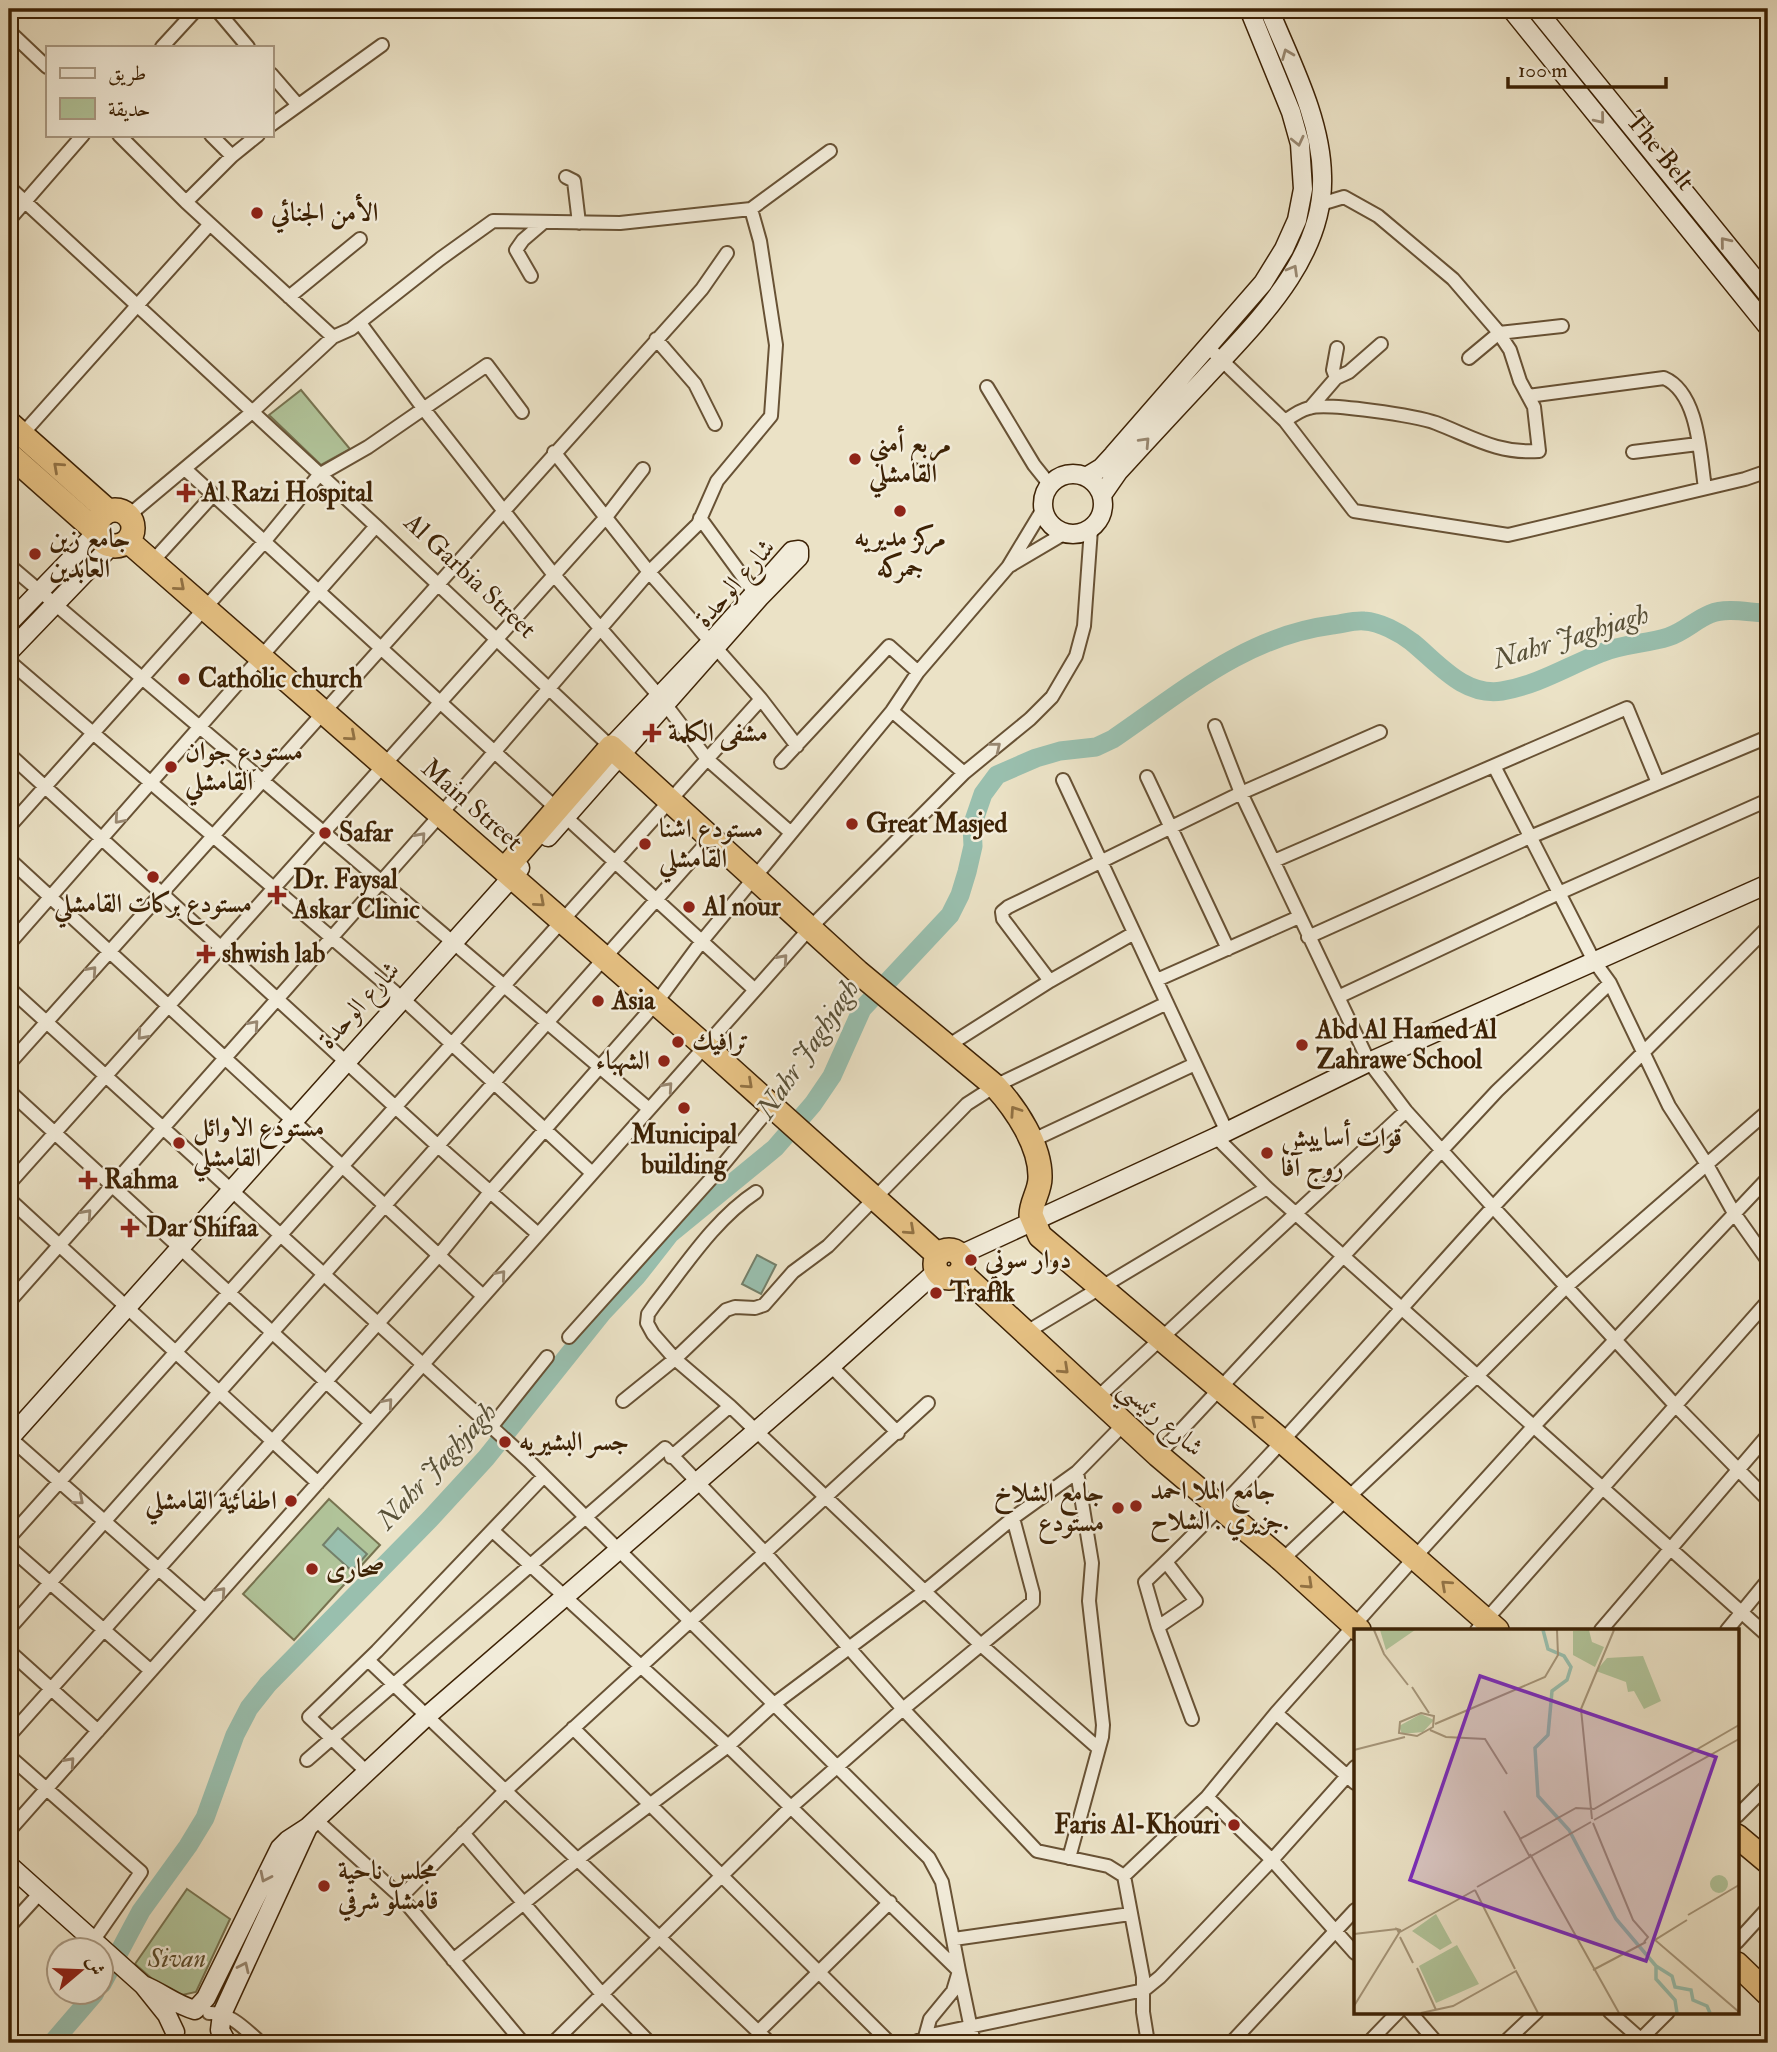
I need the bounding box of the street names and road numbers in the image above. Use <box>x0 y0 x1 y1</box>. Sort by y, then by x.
street label: The Belt <box>1619 105 1701 197</box>
street label: Al Garbia Street <box>396 506 543 645</box>
street label: شارع الوحدة <box>688 532 786 637</box>
street label: Main Street <box>415 752 529 858</box>
street label: شارع الوحدة <box>311 954 411 1059</box>
street label: شارع رئيسي <box>1107 1372 1210 1469</box>

